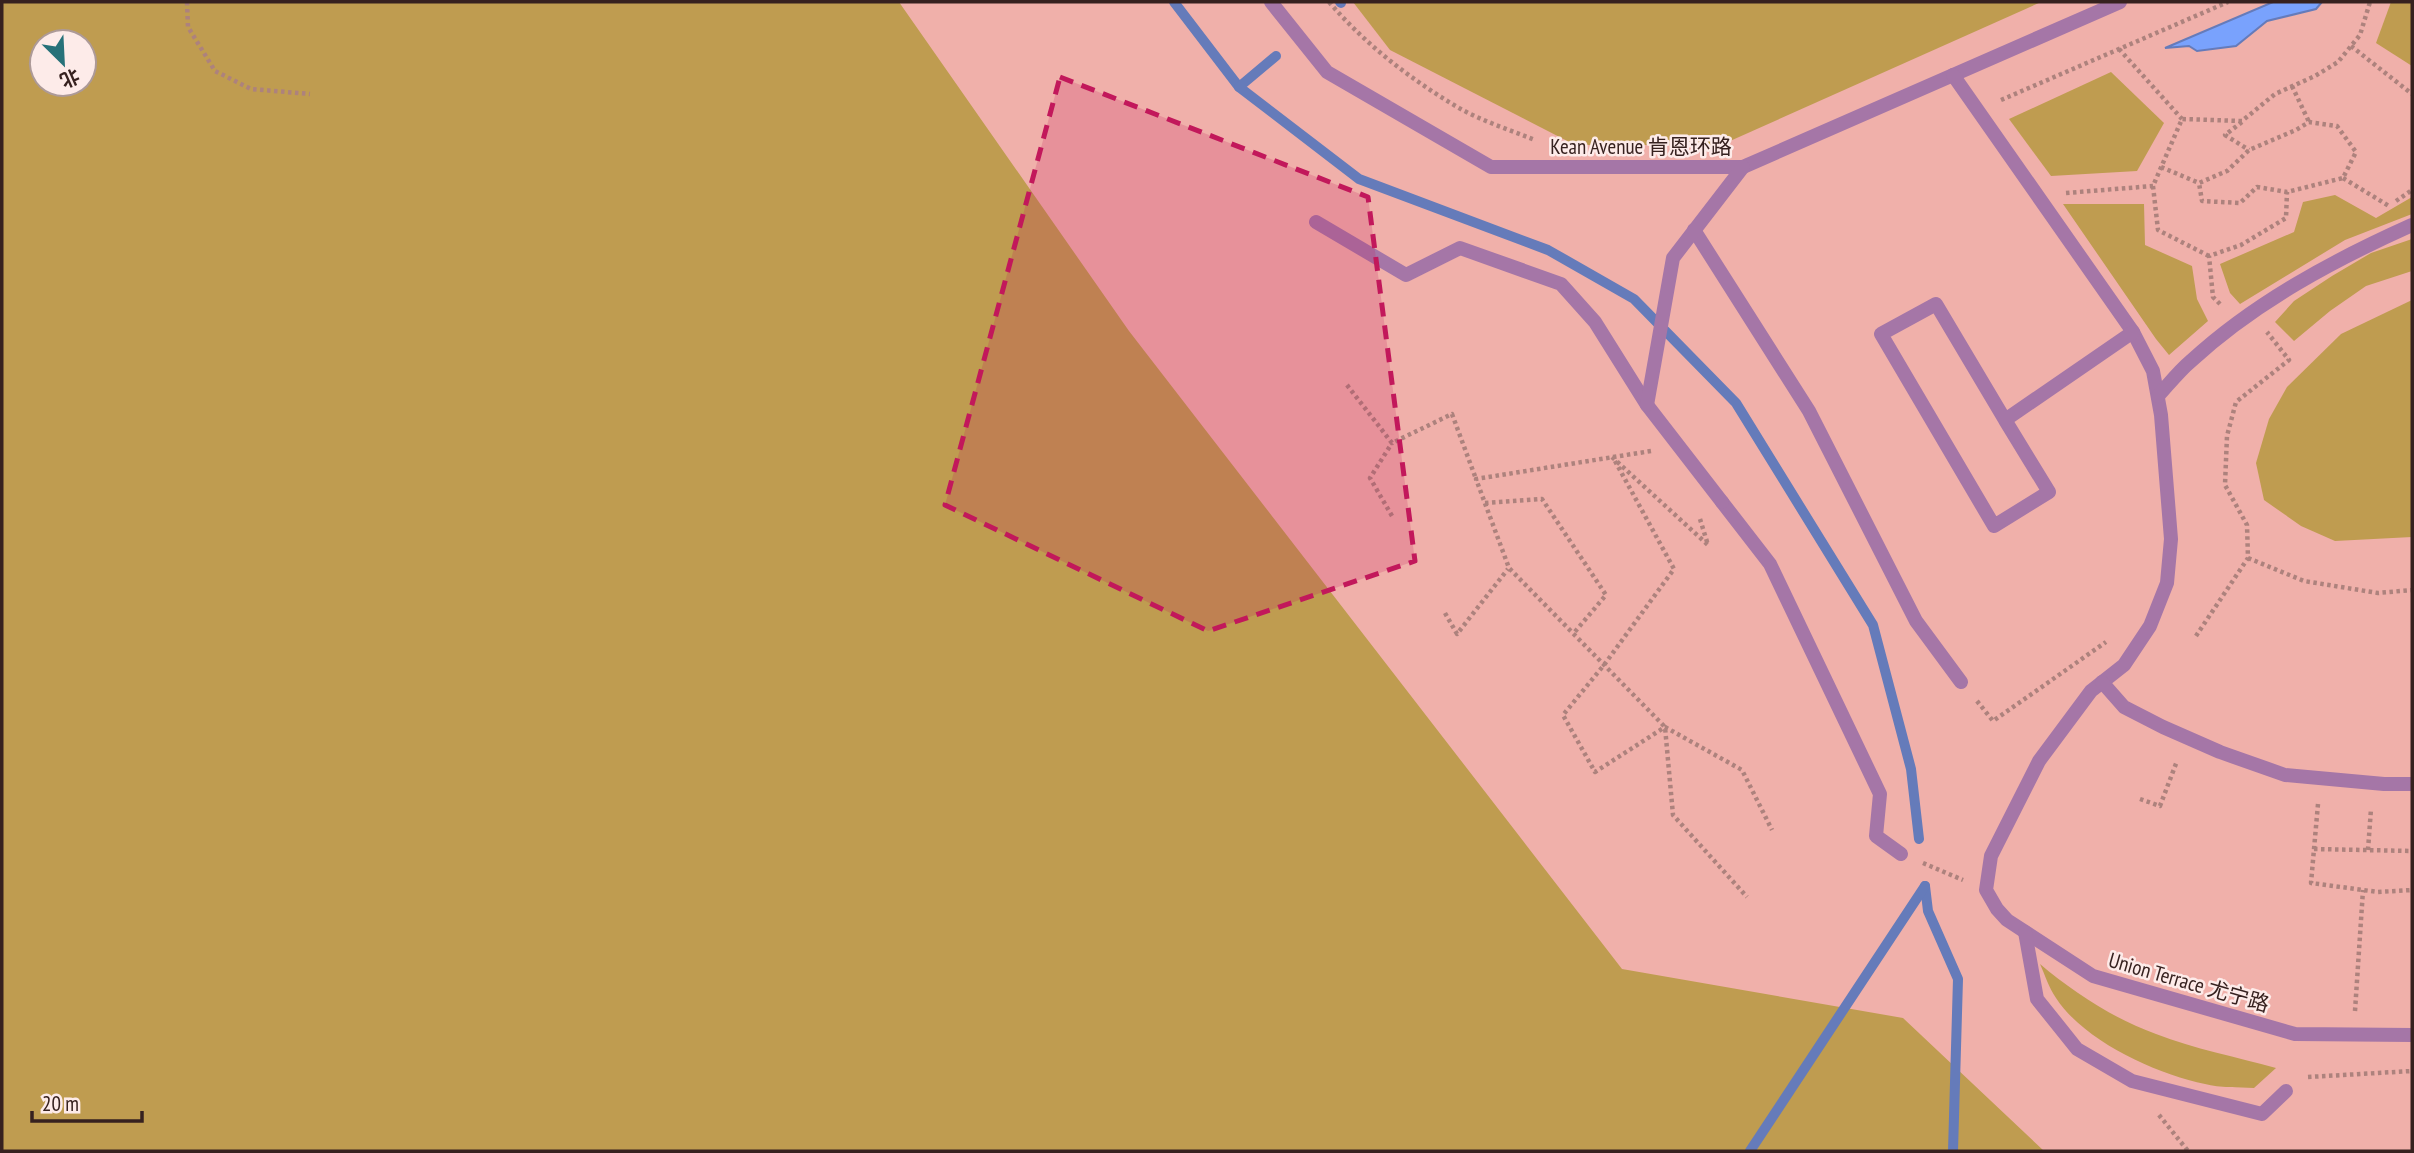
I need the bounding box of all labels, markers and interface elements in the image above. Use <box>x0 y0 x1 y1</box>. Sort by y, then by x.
north arrow <box>28 28 98 98</box>
text: 北 <box>56 64 83 93</box>
street label: Kean Avenue 肯恩环路 <box>1550 133 1732 160</box>
street label: Union Terrace 尤宁路 <box>2106 946 2272 1018</box>
scale bar <box>32 1080 142 1124</box>
text: 20 m <box>42 1090 79 1117</box>

